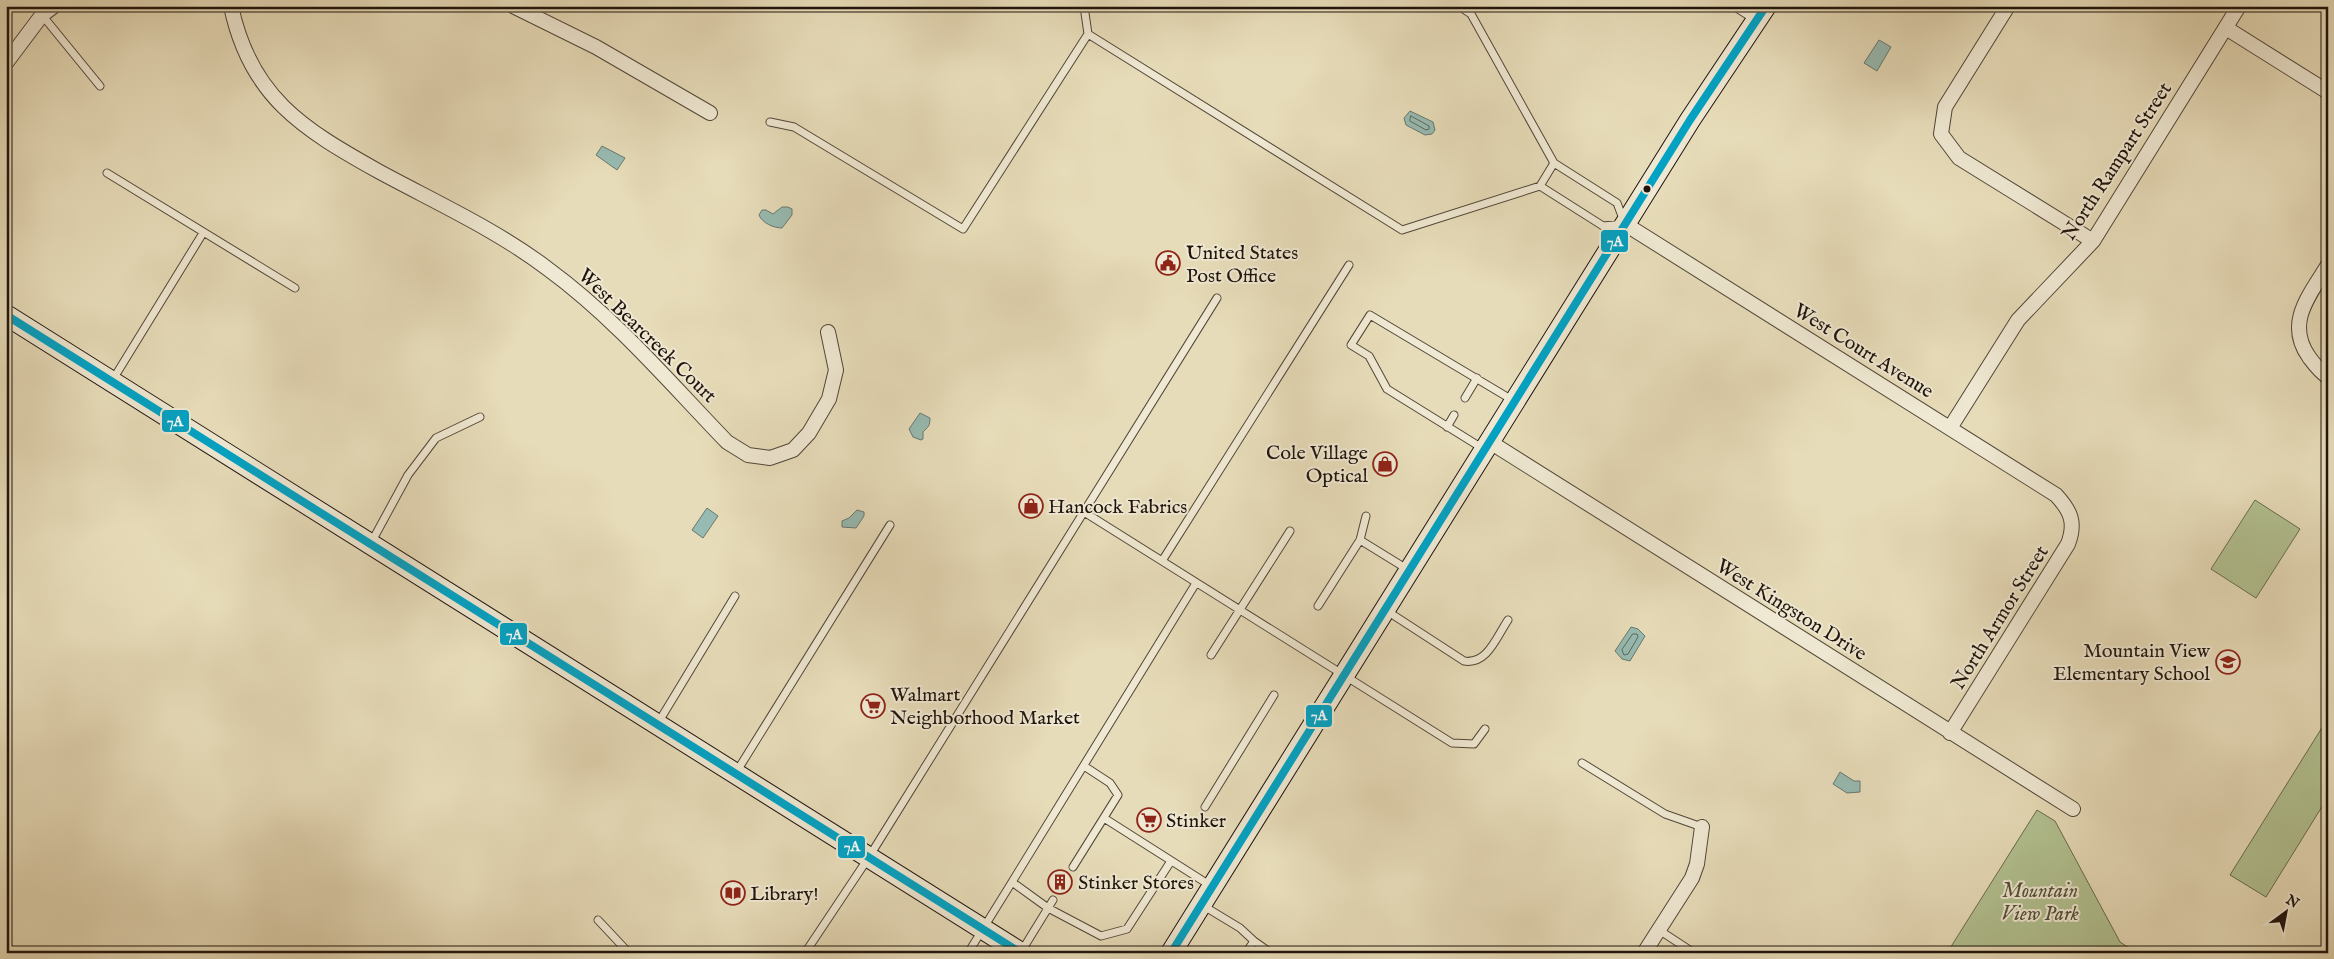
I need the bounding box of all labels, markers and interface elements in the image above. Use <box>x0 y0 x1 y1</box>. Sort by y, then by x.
street label: North Rampart Street <box>2057 78 2178 246</box>
unlabelled marker <box>1642 184 1652 194</box>
line badge: 7A <box>1600 229 1629 253</box>
text: 7A <box>1607 233 1625 251</box>
place label: United States Post Office <box>1186 241 1298 289</box>
public building icon: United States Post Office <box>1155 250 1181 276</box>
street label: West Bearcreek Court <box>573 264 722 409</box>
street label: West Court Avenue <box>1788 298 1938 404</box>
line badge: 7A <box>161 409 190 433</box>
text: 7A <box>167 413 185 431</box>
place label: Cole Village Optical <box>1266 441 1369 489</box>
shop icon: Cole Village Optical <box>1372 451 1398 477</box>
shop icon: Hancock Fabrics <box>1018 493 1044 519</box>
place label: Hancock Fabrics <box>1048 495 1187 520</box>
street label: North Armor Street <box>1946 541 2055 694</box>
street label: West Kingston Drive <box>1711 554 1871 667</box>
line badge: 7A <box>499 622 528 646</box>
text: 7A <box>506 626 524 644</box>
place label: Mountain View Elementary School <box>2053 639 2211 687</box>
school or university icon: Mountain View Elementary School <box>2215 649 2241 675</box>
place label: Walmart Neighborhood Market <box>890 683 1080 731</box>
supermarket icon: Walmart Neighborhood Market <box>860 693 886 719</box>
line badge: 7A <box>1305 704 1333 728</box>
text: 7A <box>1311 707 1329 725</box>
supermarket icon: Stinker <box>1136 807 1162 833</box>
place label: Stinker <box>1166 809 1227 834</box>
line badge: 7A <box>837 835 866 859</box>
text: 7A <box>844 838 862 856</box>
building icon: Stinker Stores <box>1047 869 1073 895</box>
place label: Stinker Stores <box>1078 871 1194 896</box>
park label: Mountain View Park <box>2001 879 2079 927</box>
library icon: Library! <box>720 880 746 906</box>
place label: Library! <box>750 882 819 907</box>
north arrow <box>2262 886 2312 936</box>
text: N <box>2282 890 2302 913</box>

